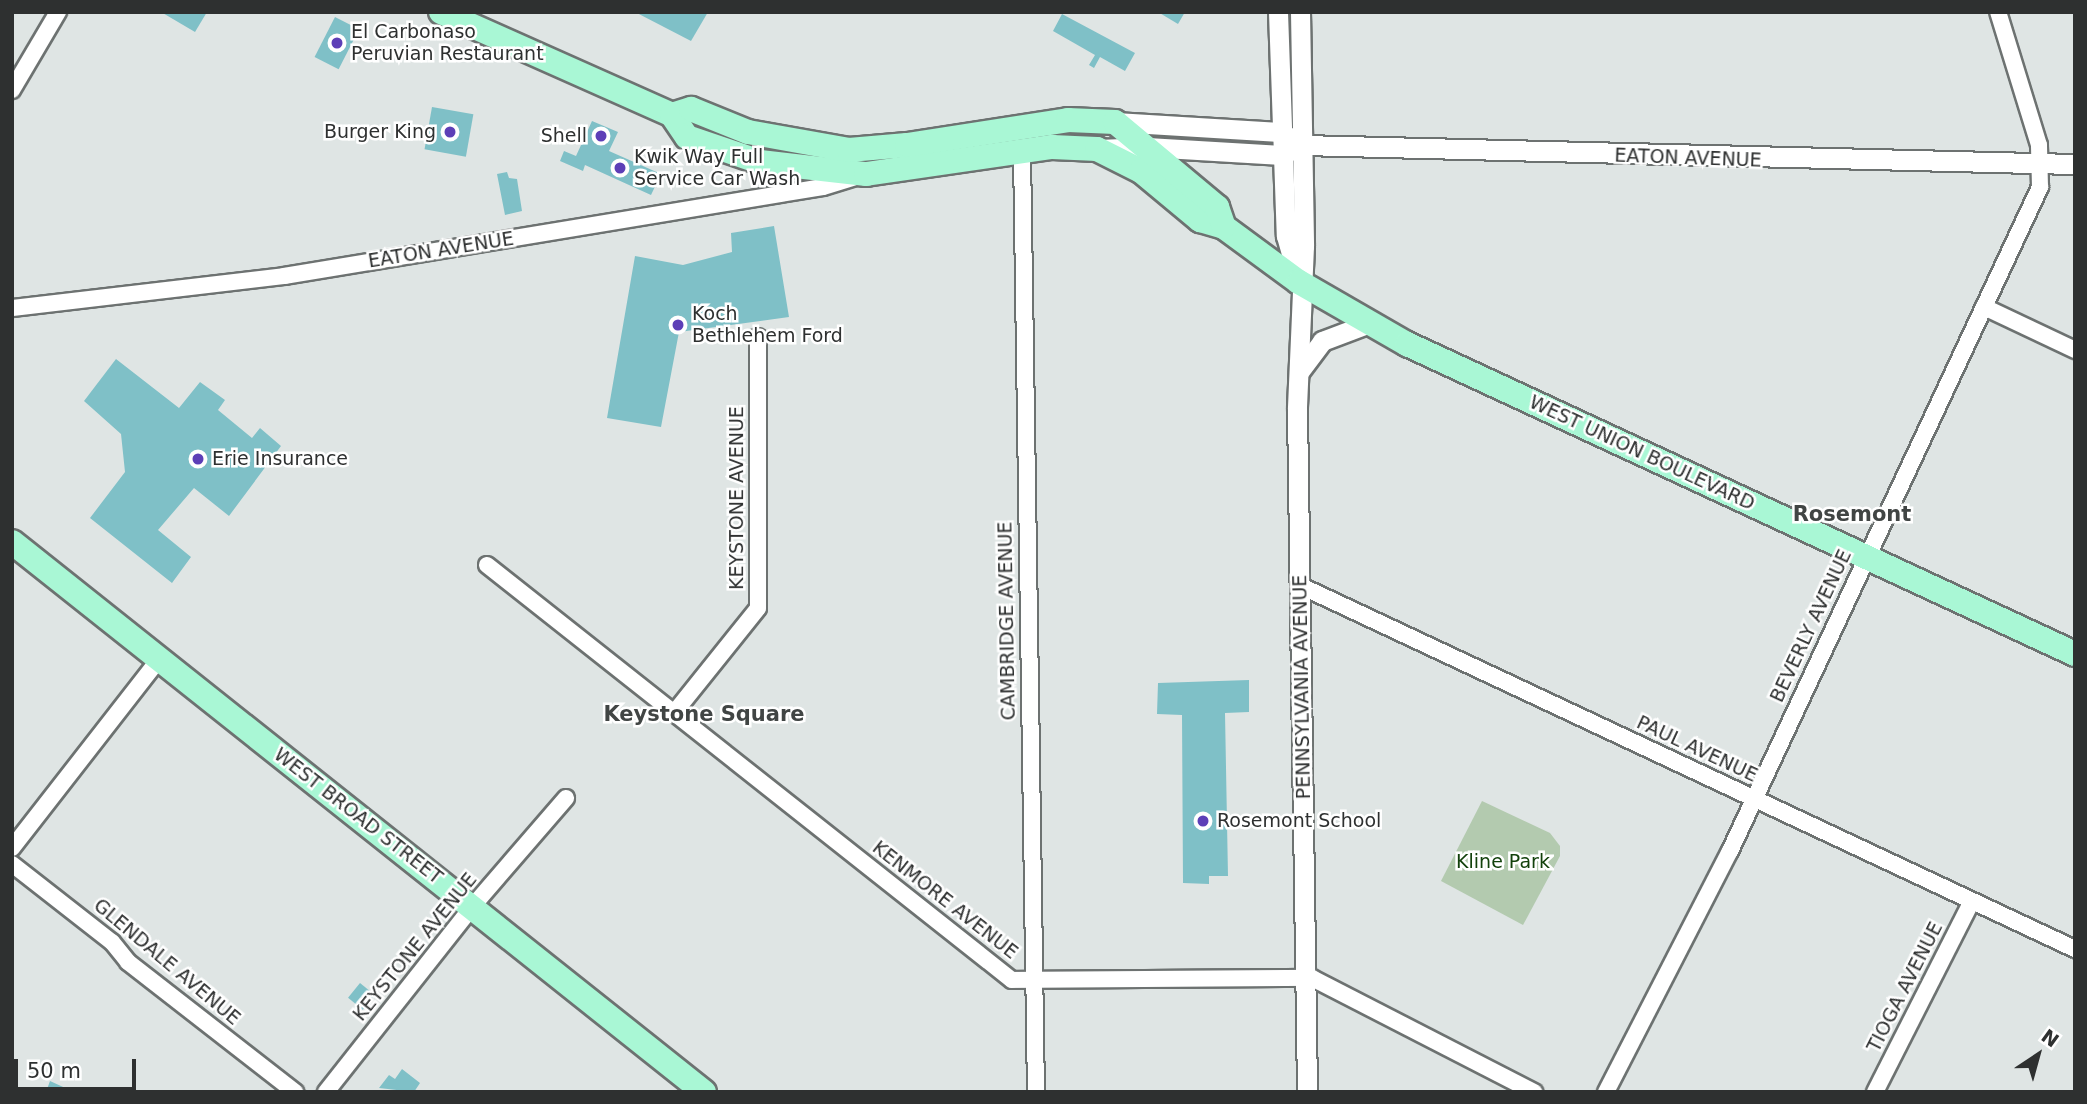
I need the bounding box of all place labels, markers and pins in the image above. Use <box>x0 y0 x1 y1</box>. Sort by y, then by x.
place label: El Carbonaso Peruvian Restaurant <box>351 21 544 65</box>
marker: El Carbonaso Peruvian Restaurant <box>329 35 345 51</box>
place label: Burger King <box>324 121 436 143</box>
marker: Burger King <box>442 124 458 140</box>
place label: Shell <box>541 125 587 147</box>
marker: Shell <box>593 128 609 144</box>
place label: Kwik Way Full Service Car Wash <box>634 146 800 190</box>
marker: Kwik Way Full Service Car Wash <box>612 160 628 176</box>
place label: Koch Bethlehem Ford <box>692 303 843 347</box>
marker: Koch Bethlehem Ford <box>670 317 686 333</box>
place label: Erie Insurance <box>212 448 348 470</box>
marker: Erie Insurance <box>190 451 206 467</box>
place label: Rosemont School <box>1217 810 1381 832</box>
marker: Rosemont School <box>1195 813 1211 829</box>

